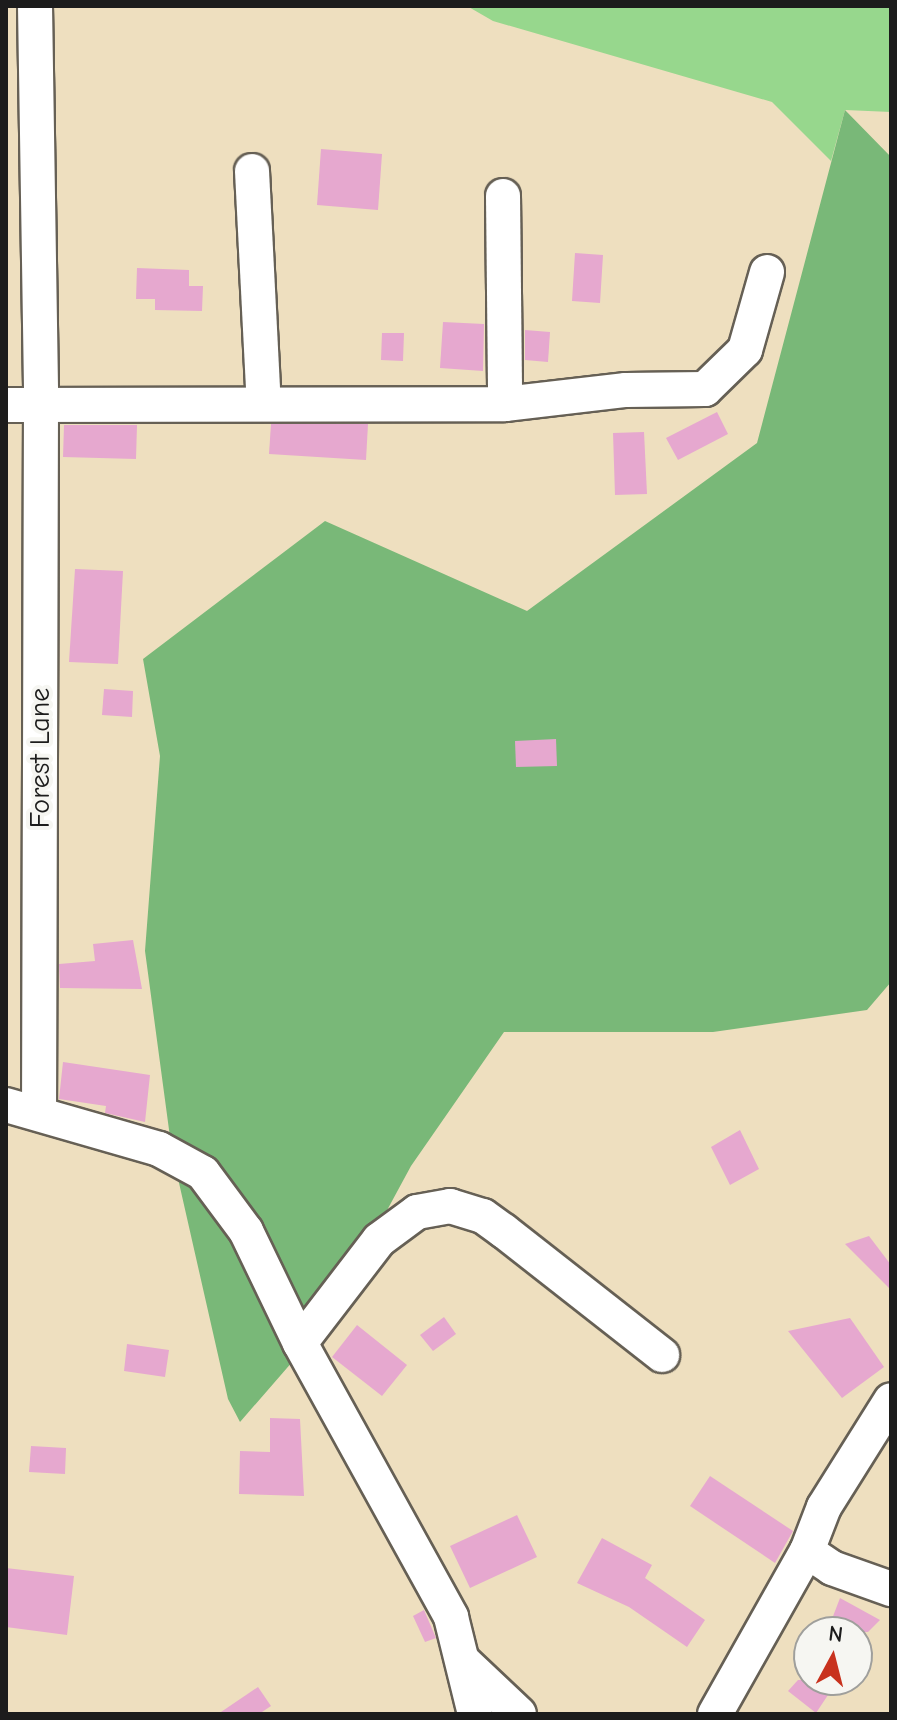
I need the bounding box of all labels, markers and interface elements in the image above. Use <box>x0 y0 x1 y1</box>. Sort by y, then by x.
street label: Forest Lane <box>23 688 57 828</box>
north arrow <box>793 1616 873 1696</box>
text: N <box>827 1620 844 1648</box>

